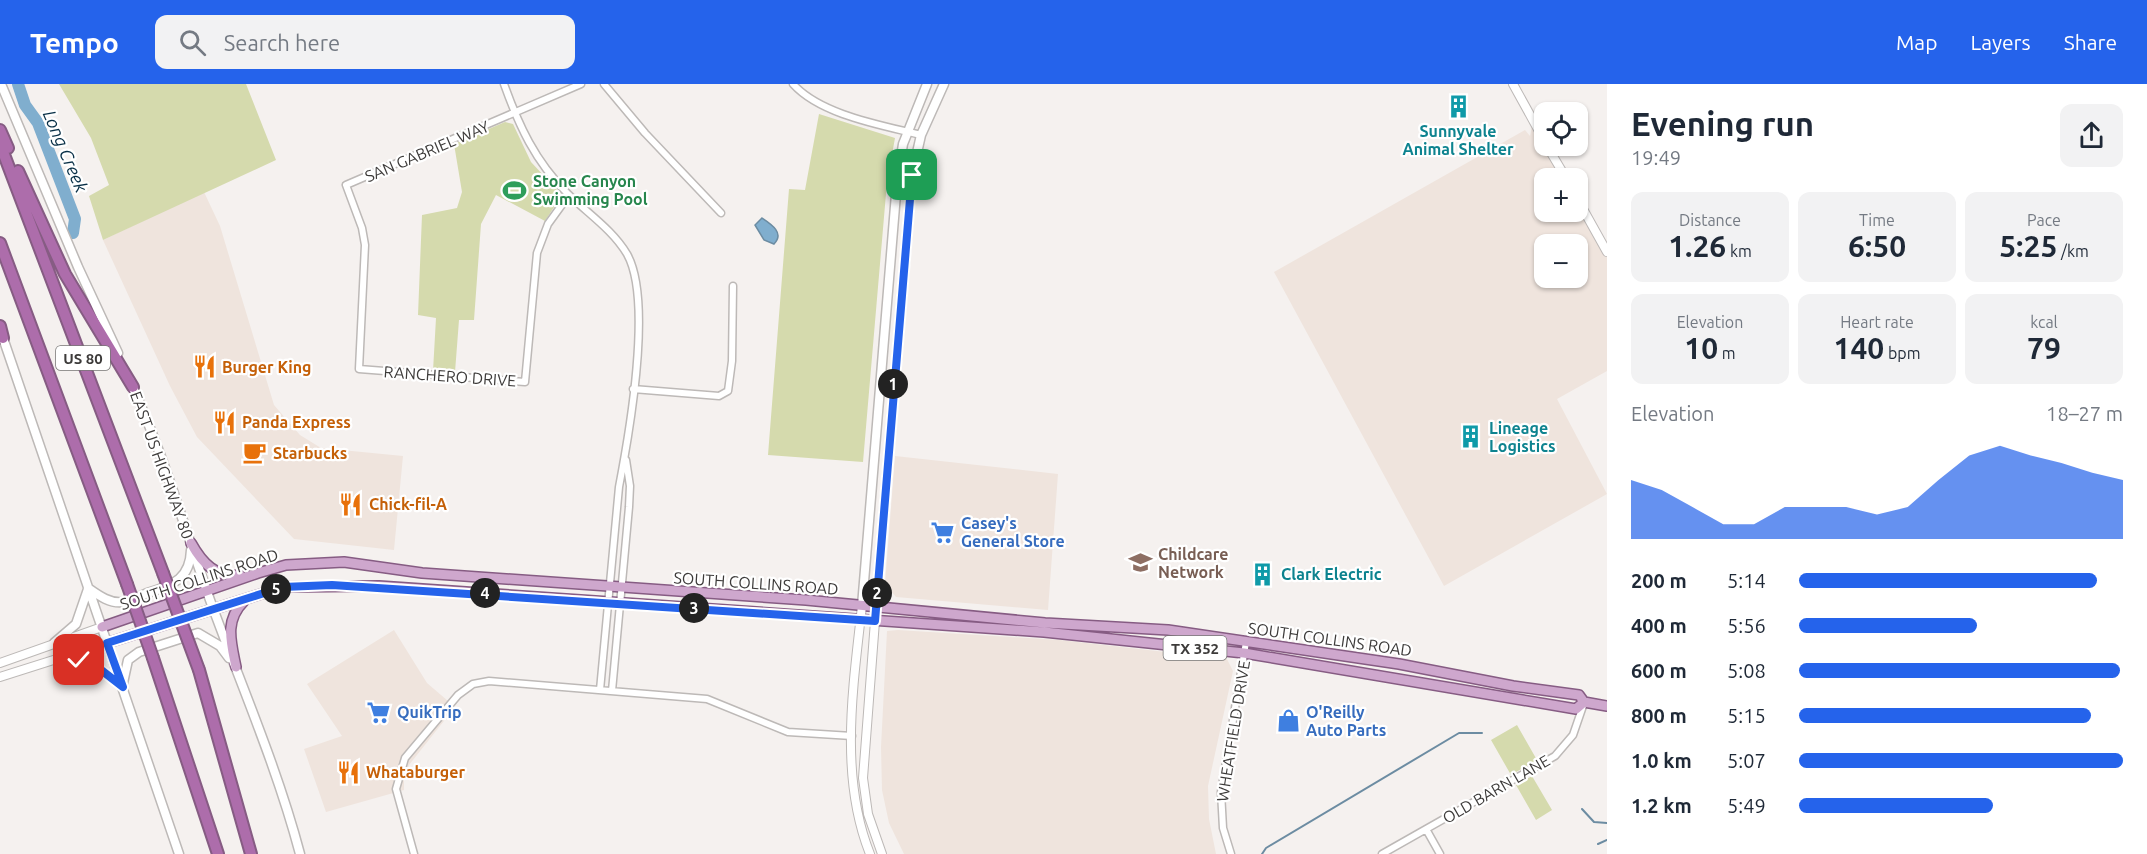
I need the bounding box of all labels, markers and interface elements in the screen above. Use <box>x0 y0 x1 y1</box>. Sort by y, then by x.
search box <box>155 15 575 69</box>
icon: search <box>176 26 209 59</box>
text: Tempo <box>30 27 119 58</box>
text: Search here <box>224 30 340 55</box>
text: Map <box>1896 30 1937 54</box>
text: Layers <box>1970 30 2031 54</box>
text: Share <box>2064 30 2117 54</box>
building icon: Sunnyvale Animal Shelter <box>1445 93 1471 119</box>
map controls <box>1534 102 1588 288</box>
button: locate <box>1534 102 1588 156</box>
button: share <box>2060 104 2123 167</box>
text: Evening run <box>1631 105 1814 142</box>
water label: Long Creek <box>40 107 93 196</box>
street label: SAN GABRIEL WAY <box>362 116 492 185</box>
place label: Sunnyvale Animal Shelter <box>1402 122 1514 158</box>
text: 19:49 <box>1631 146 1681 169</box>
pin <box>886 149 937 200</box>
icon: arrive <box>895 158 928 191</box>
button: + <box>1534 168 1588 222</box>
place label: Stone Canyon Swimming Pool <box>533 172 648 208</box>
sports icon: Stone Canyon Swimming Pool <box>502 177 528 203</box>
text: Distance <box>1679 211 1741 229</box>
text: Time <box>1859 211 1895 229</box>
text: Pace <box>2027 211 2061 229</box>
text: 1.26 <box>1668 229 1726 263</box>
text: 6:50 <box>1848 229 1906 263</box>
text: 5:25 <box>1999 229 2057 263</box>
button: − <box>1534 234 1588 288</box>
text: km <box>1726 242 1752 260</box>
text: /km <box>2057 242 2089 260</box>
text: Elevation <box>1677 313 1743 331</box>
text: Heart rate <box>1840 313 1914 331</box>
text: kcal <box>2030 313 2058 331</box>
text: 10 <box>1684 331 1718 365</box>
text: 140 <box>1834 331 1884 365</box>
text: 79 <box>2027 331 2061 365</box>
text: m <box>1718 344 1736 362</box>
text: bpm <box>1884 344 1920 362</box>
road number: US 80 <box>56 346 110 370</box>
restaurant icon: Burger King <box>191 354 217 380</box>
place label: Burger King <box>222 358 312 376</box>
street label: RANCHERO DRIVE <box>383 362 517 390</box>
pin: 1 <box>878 369 908 399</box>
text: 1 <box>888 375 898 393</box>
street label: EAST US HIGHWAY 80 <box>127 389 197 541</box>
text: Elevation <box>1631 402 1714 425</box>
text: 18–27 m <box>2046 402 2123 425</box>
restaurant icon: Panda Express <box>211 409 237 435</box>
place label: Panda Express <box>242 413 351 431</box>
place label: Lineage Logistics <box>1489 419 1556 455</box>
building icon: Lineage Logistics <box>1458 424 1484 450</box>
cafe icon: Starbucks <box>242 440 268 466</box>
place label: Starbucks <box>273 444 347 462</box>
restaurant icon: Chick-fil-A <box>338 491 364 517</box>
place label: Chick-fil-A <box>369 495 448 513</box>
place label: Casey's General Store <box>961 514 1065 550</box>
supermarket icon: Casey's General Store <box>930 519 956 545</box>
street label: SOUTH COLLINS ROAD <box>118 545 280 613</box>
place label: Childcare Network <box>1158 545 1228 581</box>
school or university icon: Childcare Network <box>1127 550 1153 576</box>
building icon: Clark Electric <box>1250 561 1276 587</box>
place label: Clark Electric <box>1281 565 1382 583</box>
street label: SOUTH COLLINS ROAD <box>673 568 839 598</box>
text: 200 m <box>1631 569 1687 592</box>
text: 5:14 <box>1727 569 1766 592</box>
pin: 5 <box>261 574 291 604</box>
pin: 4 <box>470 578 500 608</box>
pin: 2 <box>862 578 892 608</box>
text: 5 <box>271 580 281 598</box>
text: 4 <box>480 584 490 602</box>
text: 2 <box>872 584 882 602</box>
pin: 3 <box>679 593 709 623</box>
text: 3 <box>689 599 699 617</box>
text: 400 m <box>1631 614 1687 637</box>
text: 5:56 <box>1727 614 1766 637</box>
street label: SOUTH COLLINS ROAD <box>1247 619 1413 659</box>
pin <box>53 634 104 685</box>
road number: TX 352 <box>1164 636 1226 660</box>
icon: check <box>62 643 95 676</box>
street label: WHEATFIELD DRIVE <box>1213 659 1253 803</box>
text: 600 m <box>1631 659 1687 682</box>
text: 5:08 <box>1727 659 1766 682</box>
supermarket icon: QuikTrip <box>366 699 392 725</box>
place label: QuikTrip <box>397 703 462 721</box>
place label: O'Reilly Auto Parts <box>1306 703 1386 739</box>
text: 800 m <box>1631 704 1687 727</box>
text: 5:15 <box>1727 704 1766 727</box>
shop icon: O'Reilly Auto Parts <box>1275 708 1301 734</box>
text: 1.0 km <box>1631 749 1692 772</box>
text: 5:07 <box>1727 749 1766 772</box>
street label: OLD BARN LANE <box>1439 751 1553 827</box>
restaurant icon: Whataburger <box>335 759 361 785</box>
place label: Whataburger <box>366 763 465 781</box>
text: 1.2 km <box>1631 794 1692 817</box>
text: 5:49 <box>1727 794 1766 817</box>

